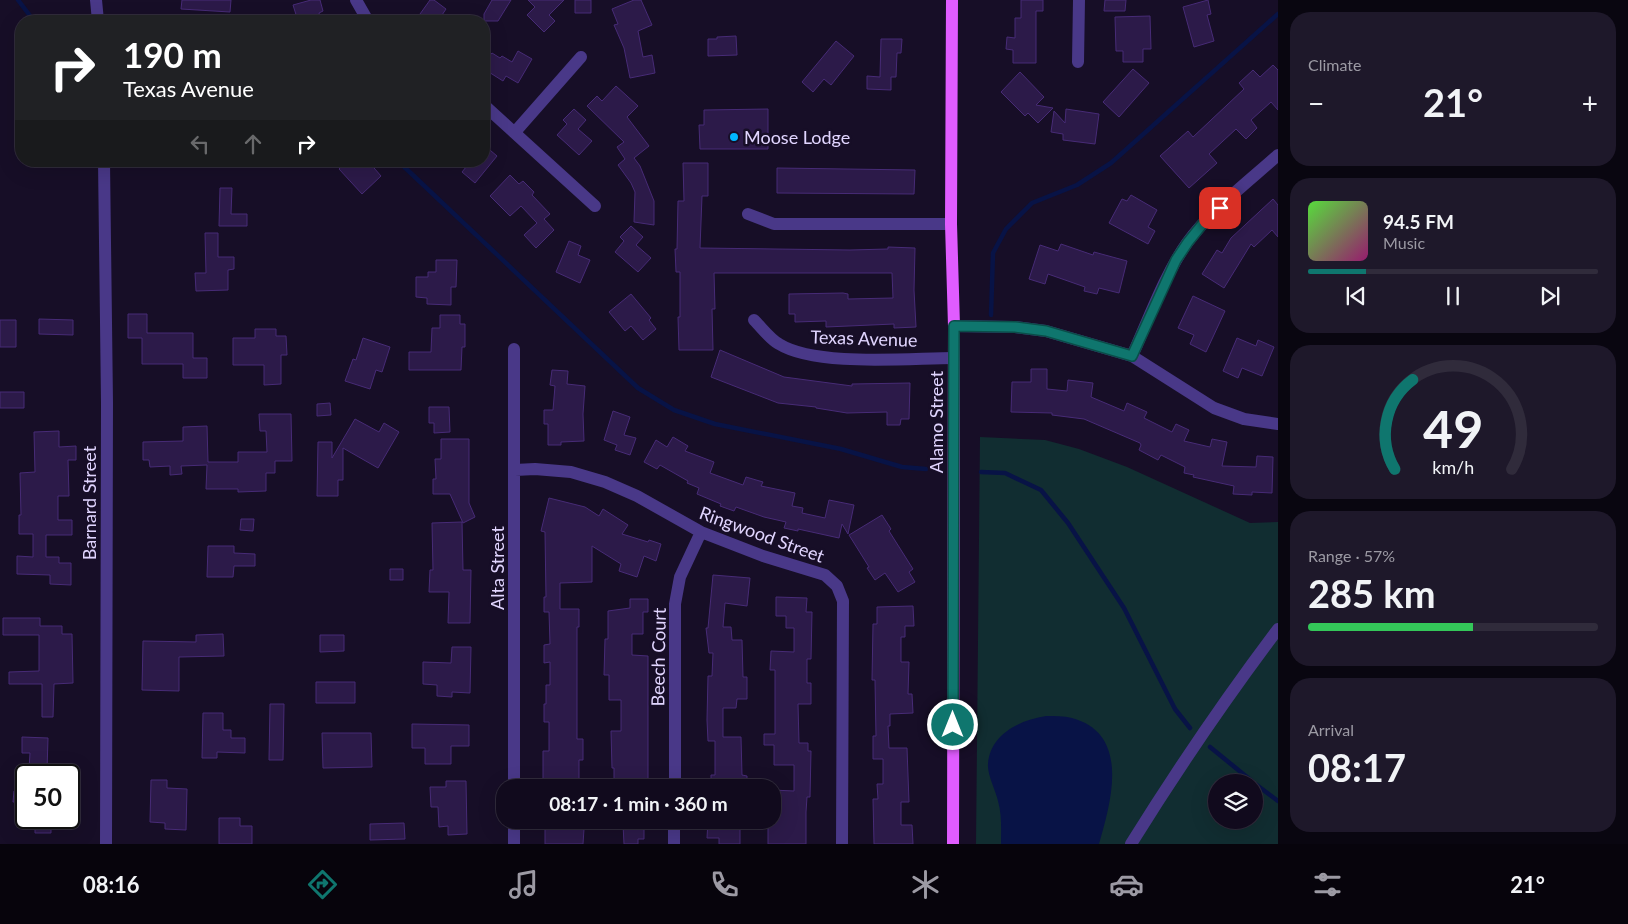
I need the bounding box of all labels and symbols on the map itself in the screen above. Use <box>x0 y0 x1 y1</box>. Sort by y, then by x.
place label: Moose Lodge <box>744 126 850 148</box>
marker: Moose Lodge <box>728 131 740 143</box>
pin <box>1199 187 1241 229</box>
street label: Texas Avenue <box>810 325 918 351</box>
street label: Alamo Street <box>925 370 947 473</box>
street label: Barnard Street <box>78 445 100 560</box>
street label: Ringwood Street <box>697 501 828 567</box>
street label: Alta Street <box>486 526 508 610</box>
street label: Beech Court <box>646 607 670 707</box>
position arrow <box>926 698 978 750</box>
speed limit sign: 50 <box>15 764 80 829</box>

